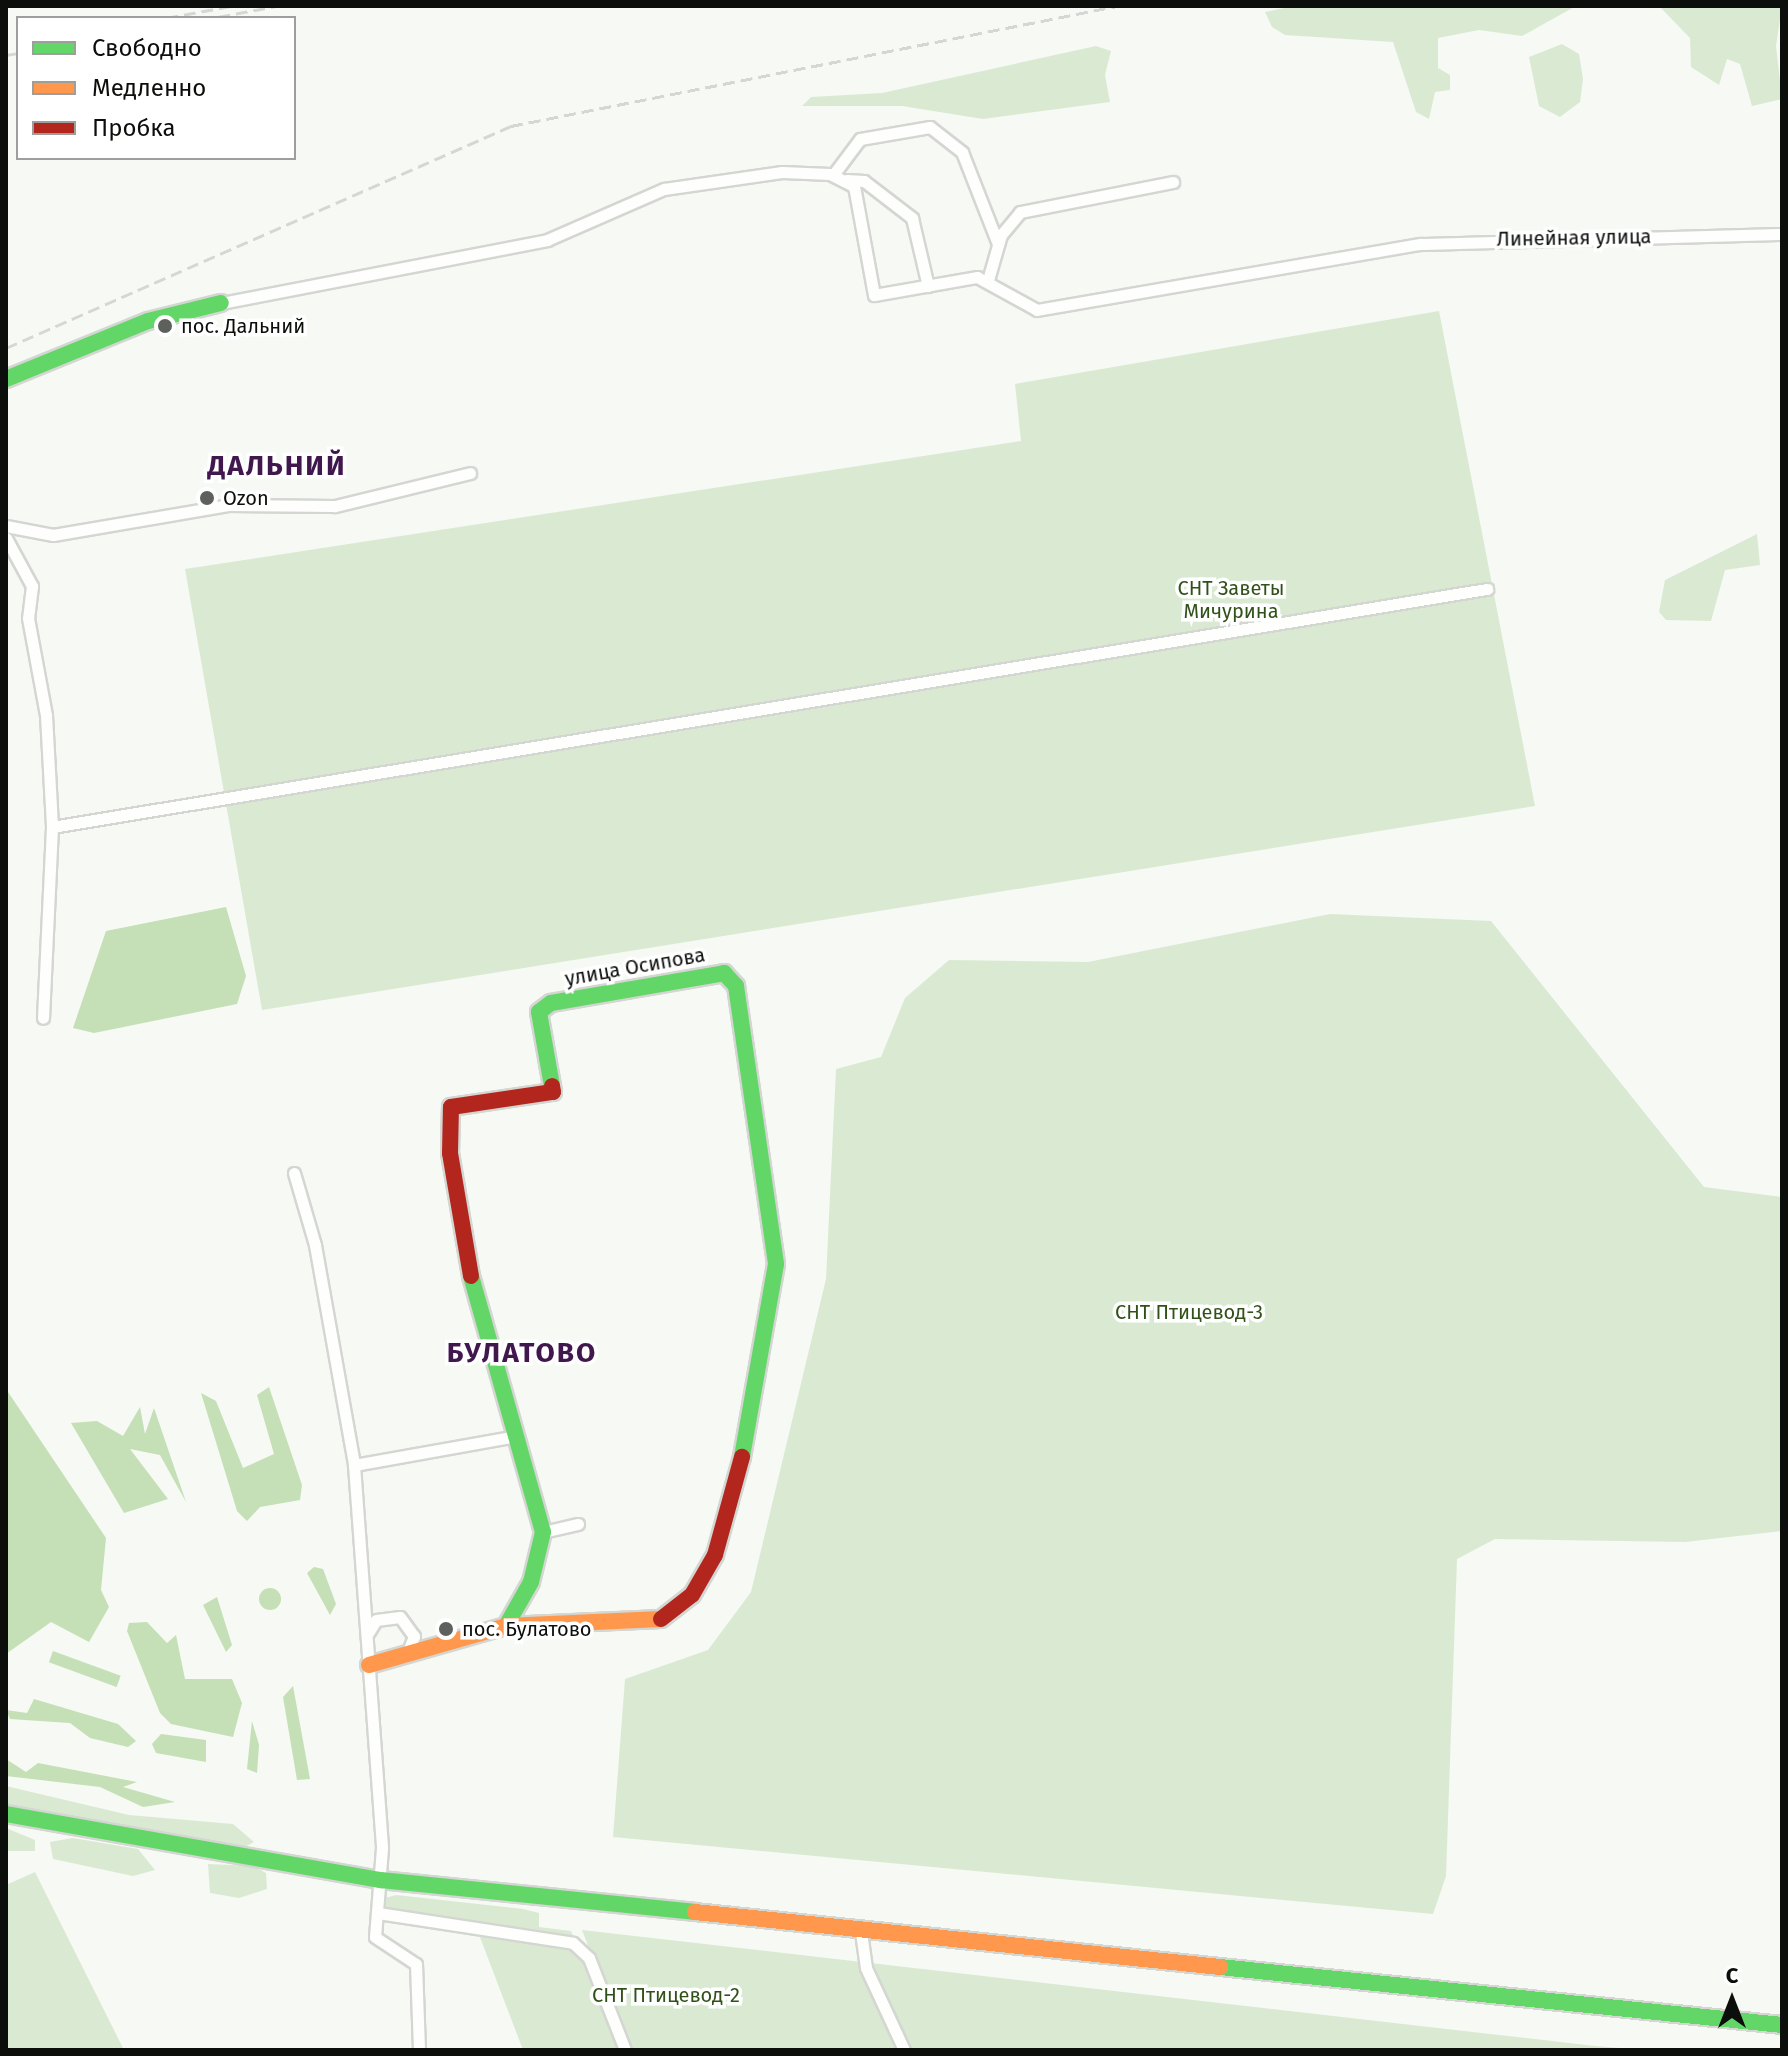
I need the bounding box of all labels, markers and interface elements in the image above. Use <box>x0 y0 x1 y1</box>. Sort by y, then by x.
legend <box>16 16 296 160</box>
text: Свободно <box>92 34 202 62</box>
text: Медленно <box>92 74 206 102</box>
text: Пробка <box>92 114 176 142</box>
street label: Линейная улица <box>1496 225 1652 251</box>
place label: пос. Дальний <box>181 314 305 338</box>
marker: пос. Дальний <box>156 317 174 335</box>
district label: ДАЛЬНИЙ <box>208 449 346 483</box>
place label: Ozon <box>223 486 269 510</box>
marker: Ozon <box>198 489 216 507</box>
park label: СНТ Заветы Мичурина <box>1177 577 1285 624</box>
street label: улица Осипова <box>563 943 707 991</box>
park label: СНТ Птицевод-3 <box>1115 1300 1263 1324</box>
district label: БУЛАТОВО <box>447 1336 597 1370</box>
place label: пос. Булатово <box>462 1617 592 1641</box>
marker: пос. Булатово <box>437 1620 455 1638</box>
north arrow <box>1692 1960 1772 2040</box>
text: С <box>1726 1962 1738 1989</box>
park label: СНТ Птицевод-2 <box>592 1983 740 2007</box>

